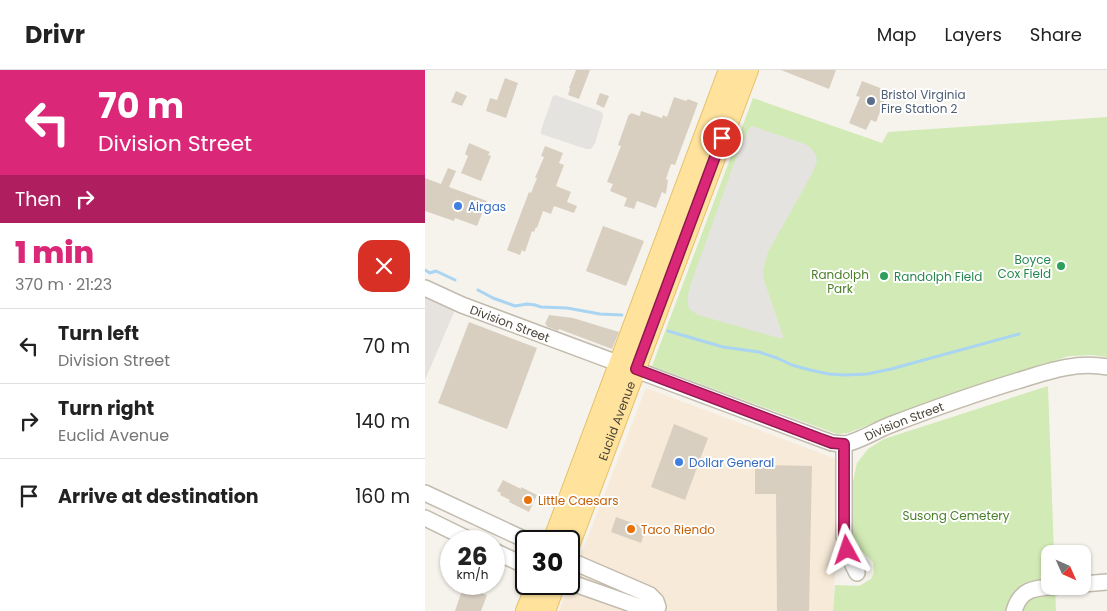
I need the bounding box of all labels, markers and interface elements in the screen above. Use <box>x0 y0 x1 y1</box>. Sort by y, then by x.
text: Drivr <box>25 18 85 51</box>
text: Map <box>877 22 917 47</box>
text: Layers <box>945 22 1002 47</box>
text: Share <box>1030 22 1082 47</box>
text: 70 m <box>98 81 184 130</box>
place label: Bristol Virginia Fire Station 2 <box>881 86 966 117</box>
icon: left <box>15 90 80 155</box>
marker: Bristol Virginia Fire Station 2 <box>865 95 877 107</box>
pin <box>701 117 743 159</box>
icon: arrive <box>708 124 736 152</box>
text: Division Street <box>98 128 252 159</box>
icon: right <box>71 185 99 213</box>
text: Then <box>15 186 61 213</box>
place label: Airgas <box>468 198 506 215</box>
marker: Airgas <box>452 200 464 212</box>
text: 1 min <box>15 231 94 274</box>
button: close <box>358 240 410 292</box>
place label: Boyce Cox Field <box>998 251 1051 282</box>
marker: Boyce Cox Field <box>1055 260 1067 272</box>
park label: Randolph Park <box>811 266 869 297</box>
place label: Randolph Field <box>894 268 982 285</box>
marker: Randolph Field <box>878 270 890 282</box>
text: 370 m · 21:23 <box>15 273 112 296</box>
street label: Division Street <box>468 300 552 346</box>
text: Turn left <box>58 320 139 347</box>
icon: left <box>15 332 43 360</box>
text: 70 m <box>363 333 410 360</box>
text: Division Street <box>58 349 170 372</box>
street label: Euclid Avenue <box>594 379 639 463</box>
text: Turn right <box>58 395 154 422</box>
street label: Division Street <box>861 397 946 444</box>
icon: right <box>15 407 43 435</box>
text: 140 m <box>355 408 410 435</box>
text: Euclid Avenue <box>58 424 169 447</box>
place label: Dollar General <box>689 454 774 471</box>
marker: Dollar General <box>673 456 685 468</box>
icon: arrive <box>15 482 43 510</box>
text: Arrive at destination <box>58 483 259 510</box>
text: 160 m <box>355 483 410 510</box>
place label: Little Caesars <box>538 492 618 509</box>
marker: Little Caesars <box>522 494 534 506</box>
park label: Susong Cemetery <box>902 507 1010 524</box>
place label: Taco Riendo <box>641 521 715 538</box>
marker: Taco Riendo <box>625 523 637 535</box>
position arrow <box>820 523 872 575</box>
speed limit sign: 30 <box>515 530 580 595</box>
text: 26 <box>457 539 488 574</box>
north arrow <box>1041 545 1091 595</box>
map controls <box>1041 545 1091 595</box>
text: km/h <box>457 566 488 583</box>

